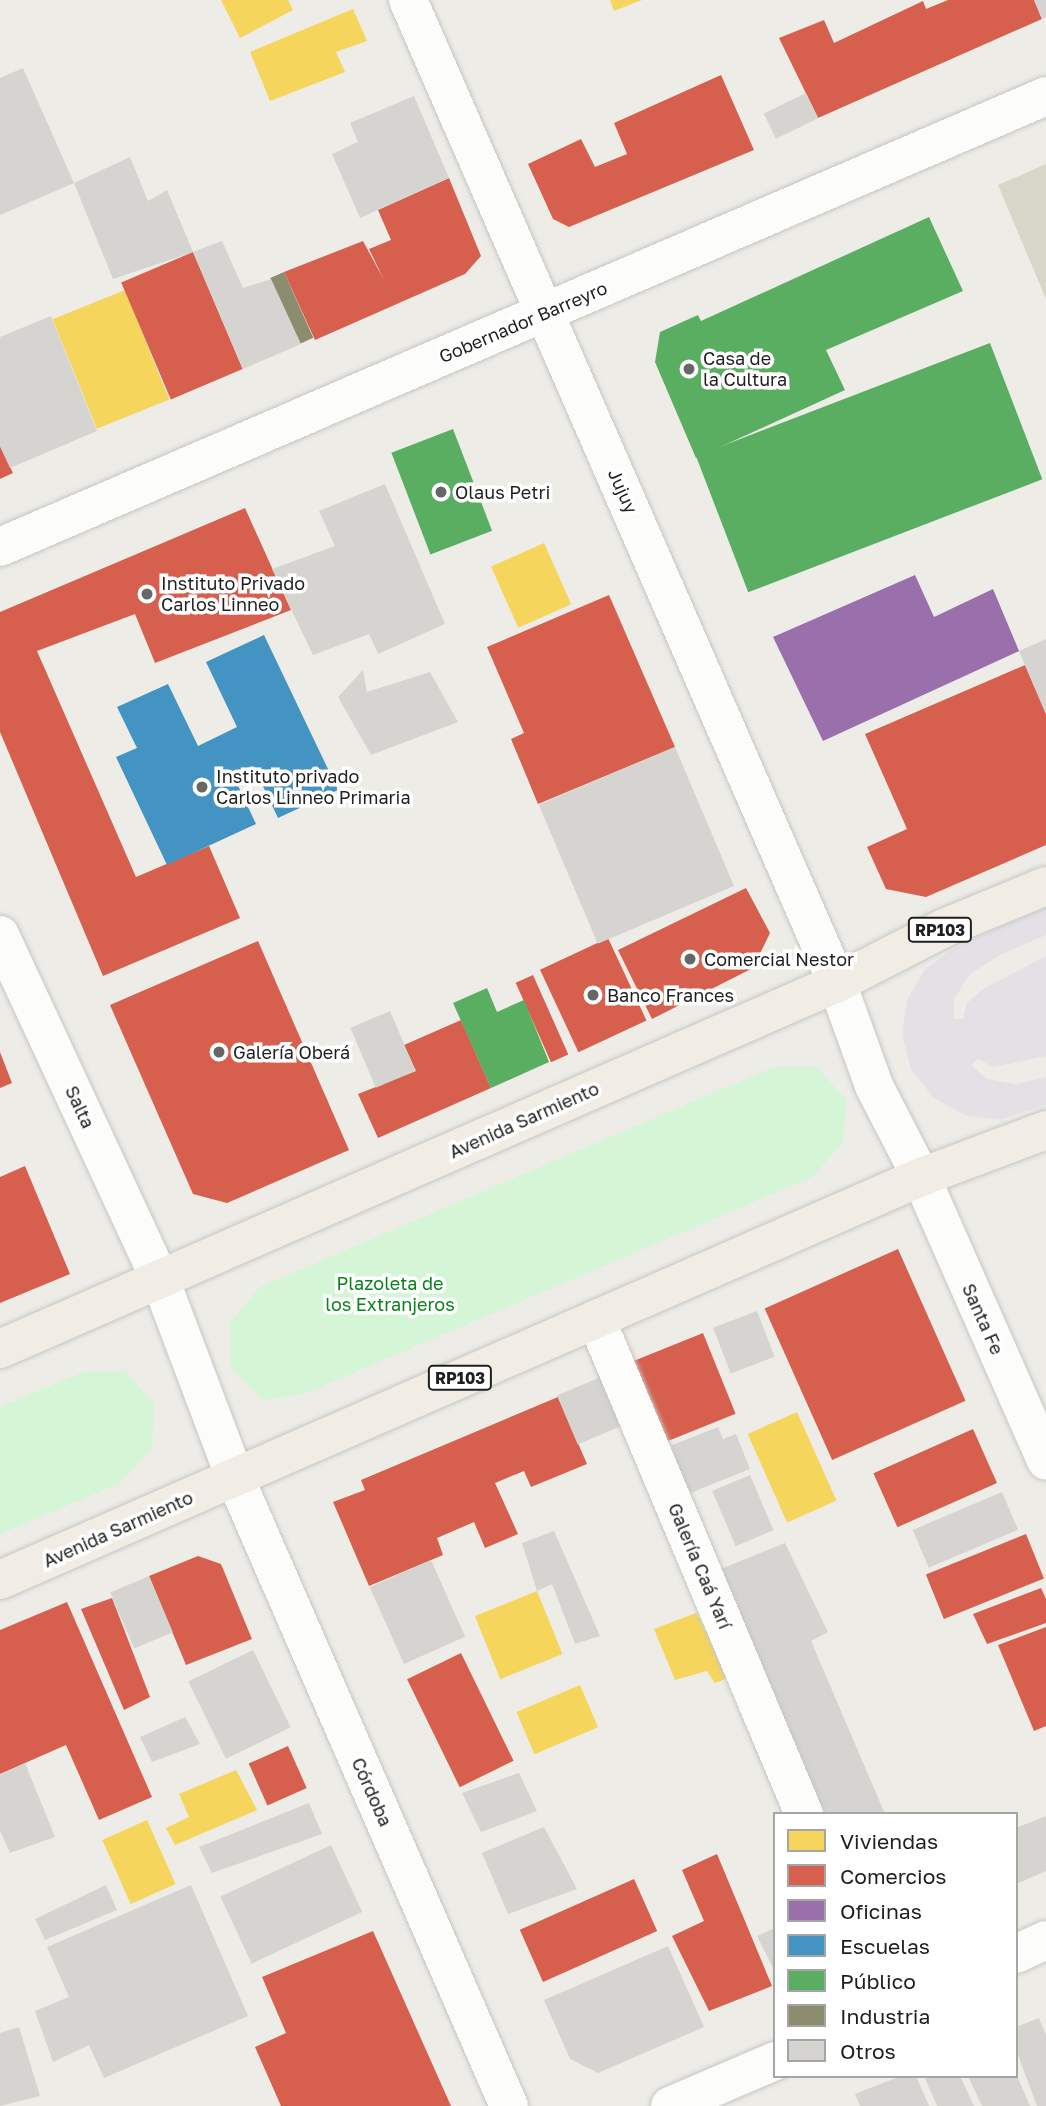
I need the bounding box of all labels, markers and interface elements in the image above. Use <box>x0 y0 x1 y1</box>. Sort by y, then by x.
street label: Gobernador Barreyro <box>436 277 610 367</box>
place label: Casa de la Cultura <box>703 348 787 390</box>
marker: Casa de la Cultura <box>681 361 697 377</box>
street label: Jujuy <box>604 465 642 517</box>
place label: Olaus Petri <box>455 481 550 503</box>
marker: Olaus Petri <box>433 484 449 500</box>
place label: Instituto Privado Carlos Linneo <box>161 573 305 616</box>
marker: Instituto Privado Carlos Linneo <box>139 586 155 602</box>
place label: Instituto privado Carlos Linneo Primaria <box>216 766 411 808</box>
marker: Instituto privado Carlos Linneo Primaria <box>194 779 210 795</box>
road number: RP103 <box>907 918 973 942</box>
place label: Comercial Nestor <box>704 948 854 970</box>
marker: Comercial Nestor <box>682 951 698 967</box>
place label: Banco Frances <box>607 984 734 1006</box>
marker: Banco Frances <box>585 987 601 1003</box>
place label: Galería Oberá <box>233 1041 350 1063</box>
marker: Galería Oberá <box>211 1044 227 1060</box>
street label: Avenida Sarmiento <box>446 1077 602 1163</box>
street label: Salta <box>61 1082 99 1132</box>
park label: Plazoleta de los Extranjeros <box>325 1273 455 1316</box>
street label: Santa Fe <box>958 1280 1008 1358</box>
road number: RP103 <box>427 1366 493 1390</box>
street label: Avenida Sarmiento <box>40 1486 196 1572</box>
street label: Galería Caá Yarí <box>664 1500 736 1632</box>
street label: Córdoba <box>347 1754 397 1830</box>
legend <box>773 1812 1018 2078</box>
text: Viviendas <box>840 1828 938 1854</box>
text: Comercios <box>840 1863 946 1889</box>
text: Oficinas <box>840 1898 922 1924</box>
text: Escuelas <box>840 1933 930 1959</box>
text: Público <box>840 1968 916 1994</box>
text: Industria <box>840 2003 930 2029</box>
text: Otros <box>840 2038 896 2064</box>

